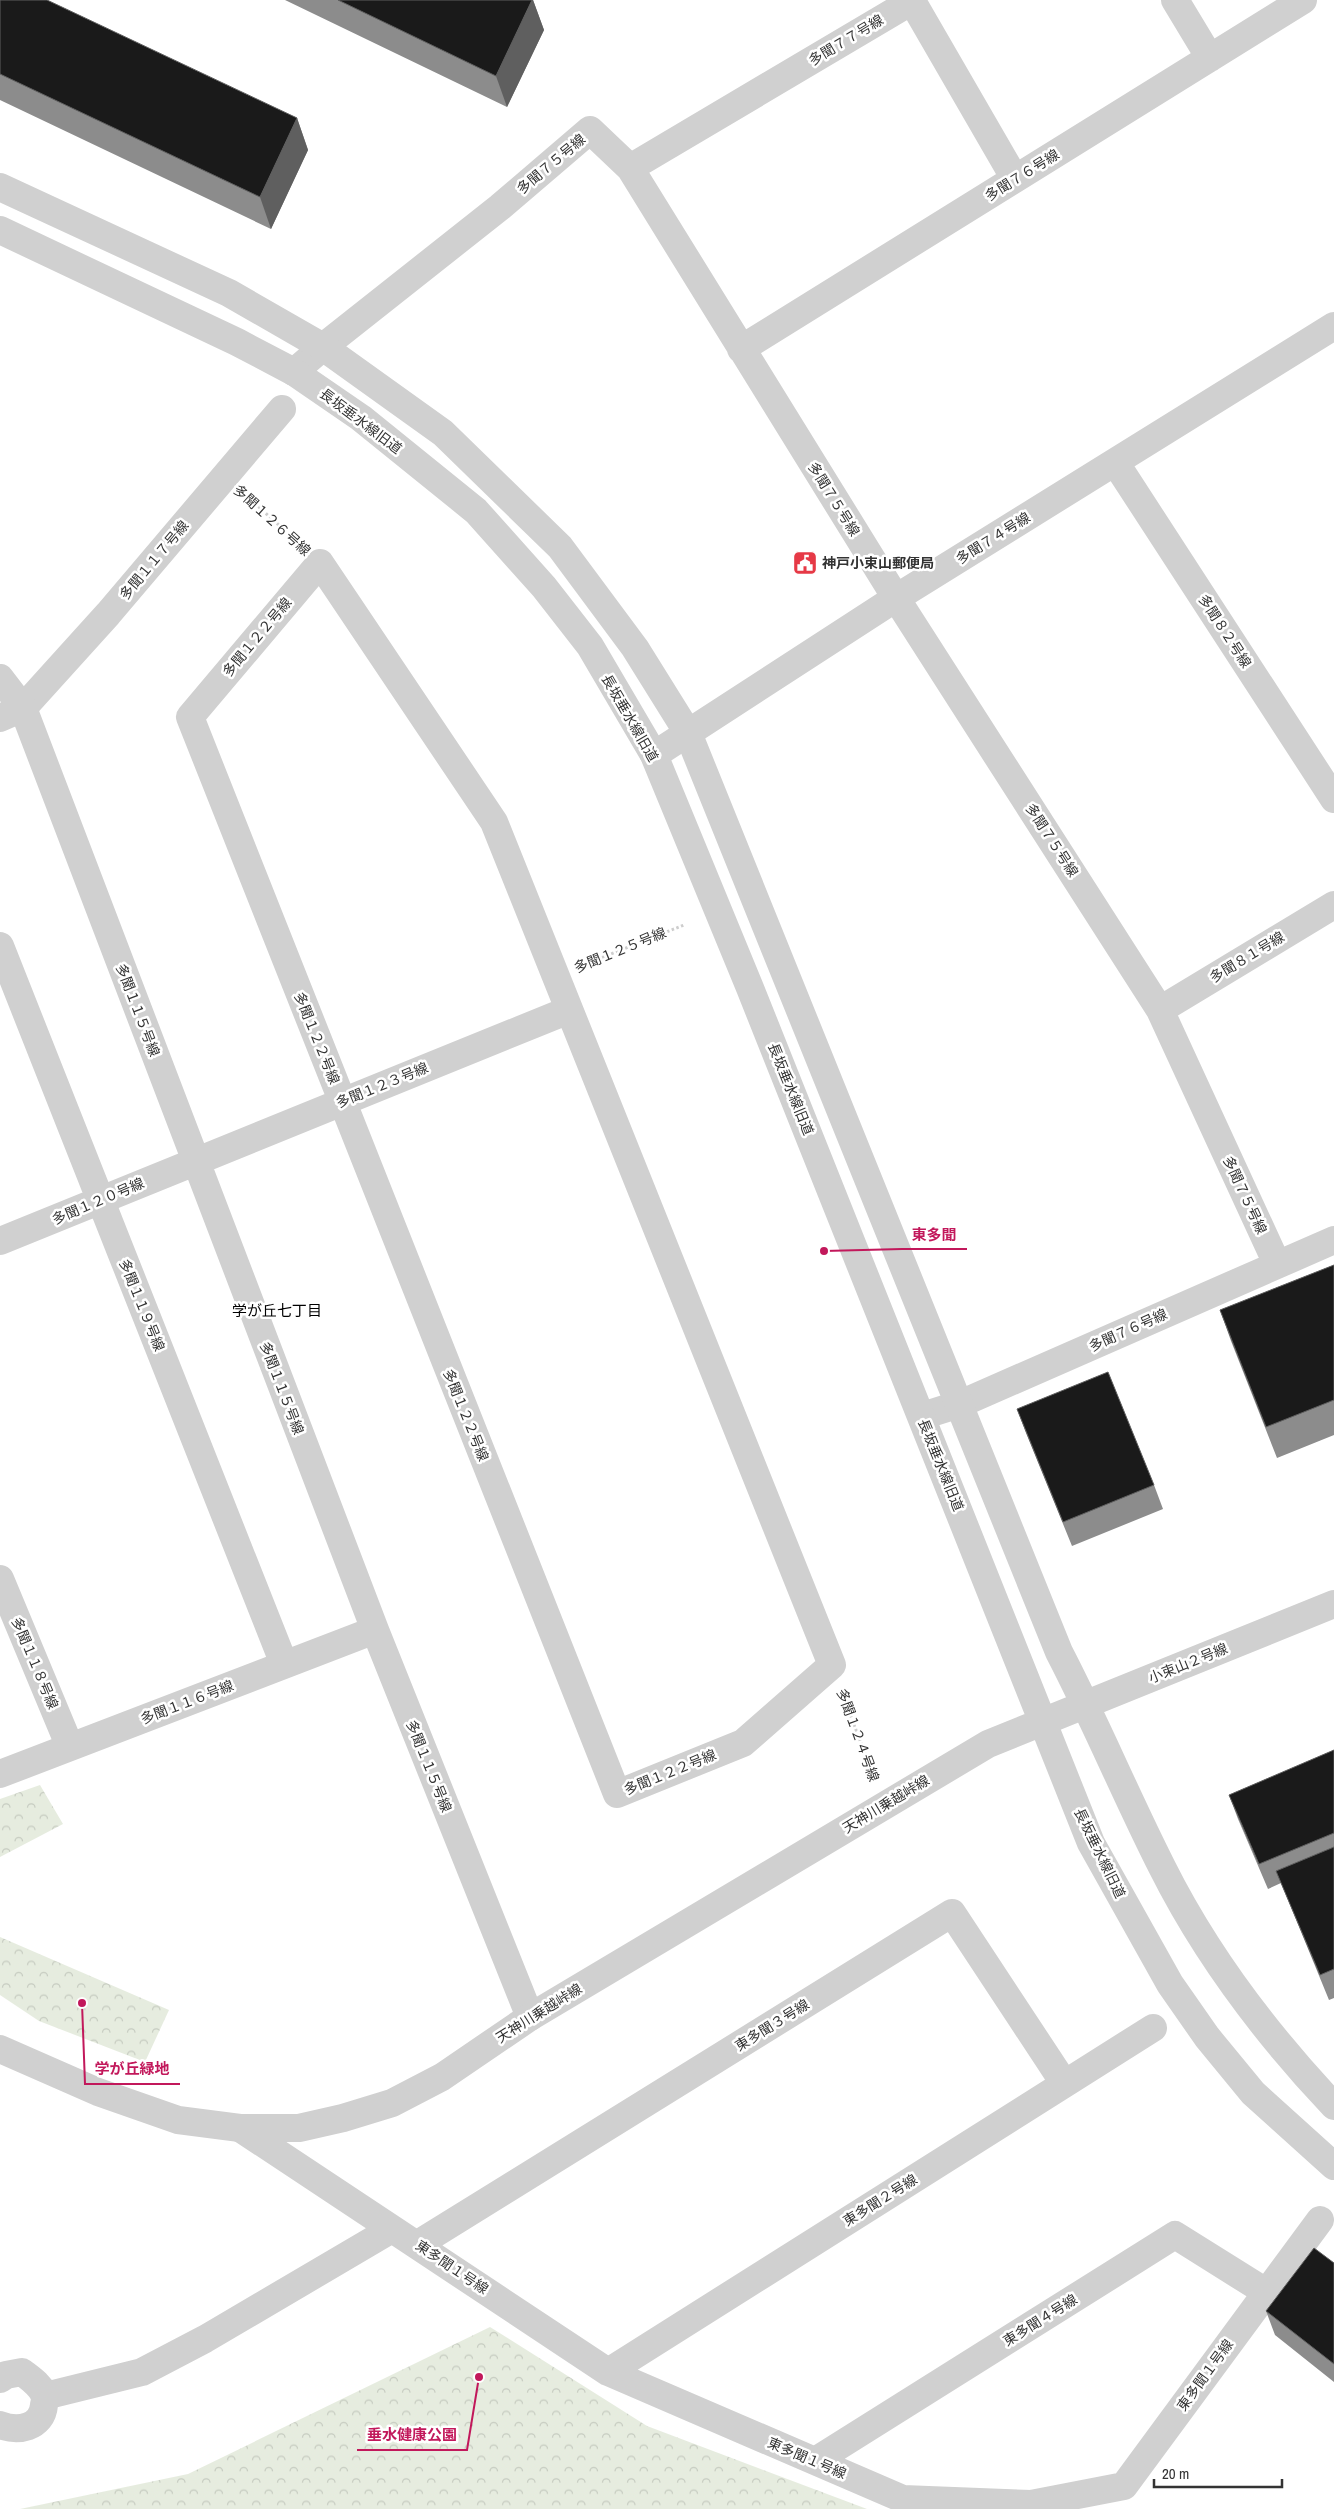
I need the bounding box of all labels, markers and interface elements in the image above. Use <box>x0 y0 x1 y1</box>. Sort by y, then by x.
street label: 多聞７７号線 <box>805 11 887 69</box>
street label: 多聞７５号線 <box>513 130 589 198</box>
street label: 多聞７６号線 <box>982 145 1062 205</box>
street label: 長坂垂水線旧道 <box>316 384 406 458</box>
street label: 多聞７５号線 <box>804 459 864 539</box>
street label: 多聞１２６号線 <box>230 481 314 559</box>
street label: 多聞７４号線 <box>953 508 1033 568</box>
street label: 多聞１１７号線 <box>116 517 192 603</box>
public building icon: 神戸小束山郵便局 <box>792 550 818 576</box>
place label: 神戸小束山郵便局 <box>822 554 934 572</box>
street label: 多聞８２号線 <box>1195 591 1255 671</box>
street label: 多聞１２２号線 <box>219 594 295 680</box>
street label: 長坂垂水線旧道 <box>598 671 662 765</box>
street label: 多聞７５号線 <box>1022 800 1082 880</box>
street label: 多聞１２５号線 <box>571 923 669 977</box>
street label: 多聞８１号線 <box>1206 928 1288 986</box>
street label: 多聞１１５号線 <box>112 961 164 1059</box>
street label: 多聞１２２号線 <box>290 989 344 1087</box>
street label: 長坂垂水線旧道 <box>764 1040 818 1138</box>
street label: 多聞１２３号線 <box>333 1058 431 1112</box>
street label: 多聞７５号線 <box>1219 1153 1271 1237</box>
street label: 多聞１２０号線 <box>49 1174 147 1228</box>
callout: 東多聞 <box>902 1219 967 1249</box>
text: 東多聞 <box>911 1224 957 1245</box>
street label: 多聞１１９号線 <box>115 1256 169 1354</box>
district label: 学が丘七丁目 <box>232 1300 322 1321</box>
street label: 多聞７６号線 <box>1086 1305 1170 1355</box>
street label: 多聞１１５号線 <box>256 1339 308 1437</box>
street label: 多聞１２２号線 <box>439 1366 493 1464</box>
street label: 長坂垂水線旧道 <box>914 1416 968 1514</box>
street label: 多聞１１８号線 <box>8 1614 62 1712</box>
street label: 小束山２号線 <box>1146 1639 1230 1687</box>
street label: 多聞１１６号線 <box>138 1676 236 1728</box>
street label: 多聞１２４号線 <box>833 1686 883 1784</box>
street label: 多聞１１５号線 <box>402 1717 456 1815</box>
street label: 多聞１２２号線 <box>621 1745 719 1799</box>
street label: 天神川乗越峠線 <box>839 1771 933 1837</box>
street label: 長坂垂水線旧道 <box>1070 1805 1130 1901</box>
street label: 天神川乗越峠線 <box>493 1979 585 2047</box>
street label: 東多聞３号線 <box>732 1995 812 2055</box>
callout: 学が丘緑地 <box>85 2054 180 2084</box>
text: 学が丘緑地 <box>94 2058 170 2079</box>
street label: 東多聞２号線 <box>840 2170 920 2230</box>
street label: 東多聞１号線 <box>412 2236 492 2298</box>
street label: 東多聞４号線 <box>1000 2290 1080 2350</box>
street label: 東多聞１号線 <box>1173 2336 1237 2414</box>
callout: 垂水健康公園 <box>357 2420 467 2450</box>
text: 垂水健康公園 <box>367 2424 457 2445</box>
street label: 東多聞１号線 <box>765 2433 849 2483</box>
scale bar <box>1154 2456 1282 2488</box>
text: 20 m <box>1162 2463 1189 2484</box>

